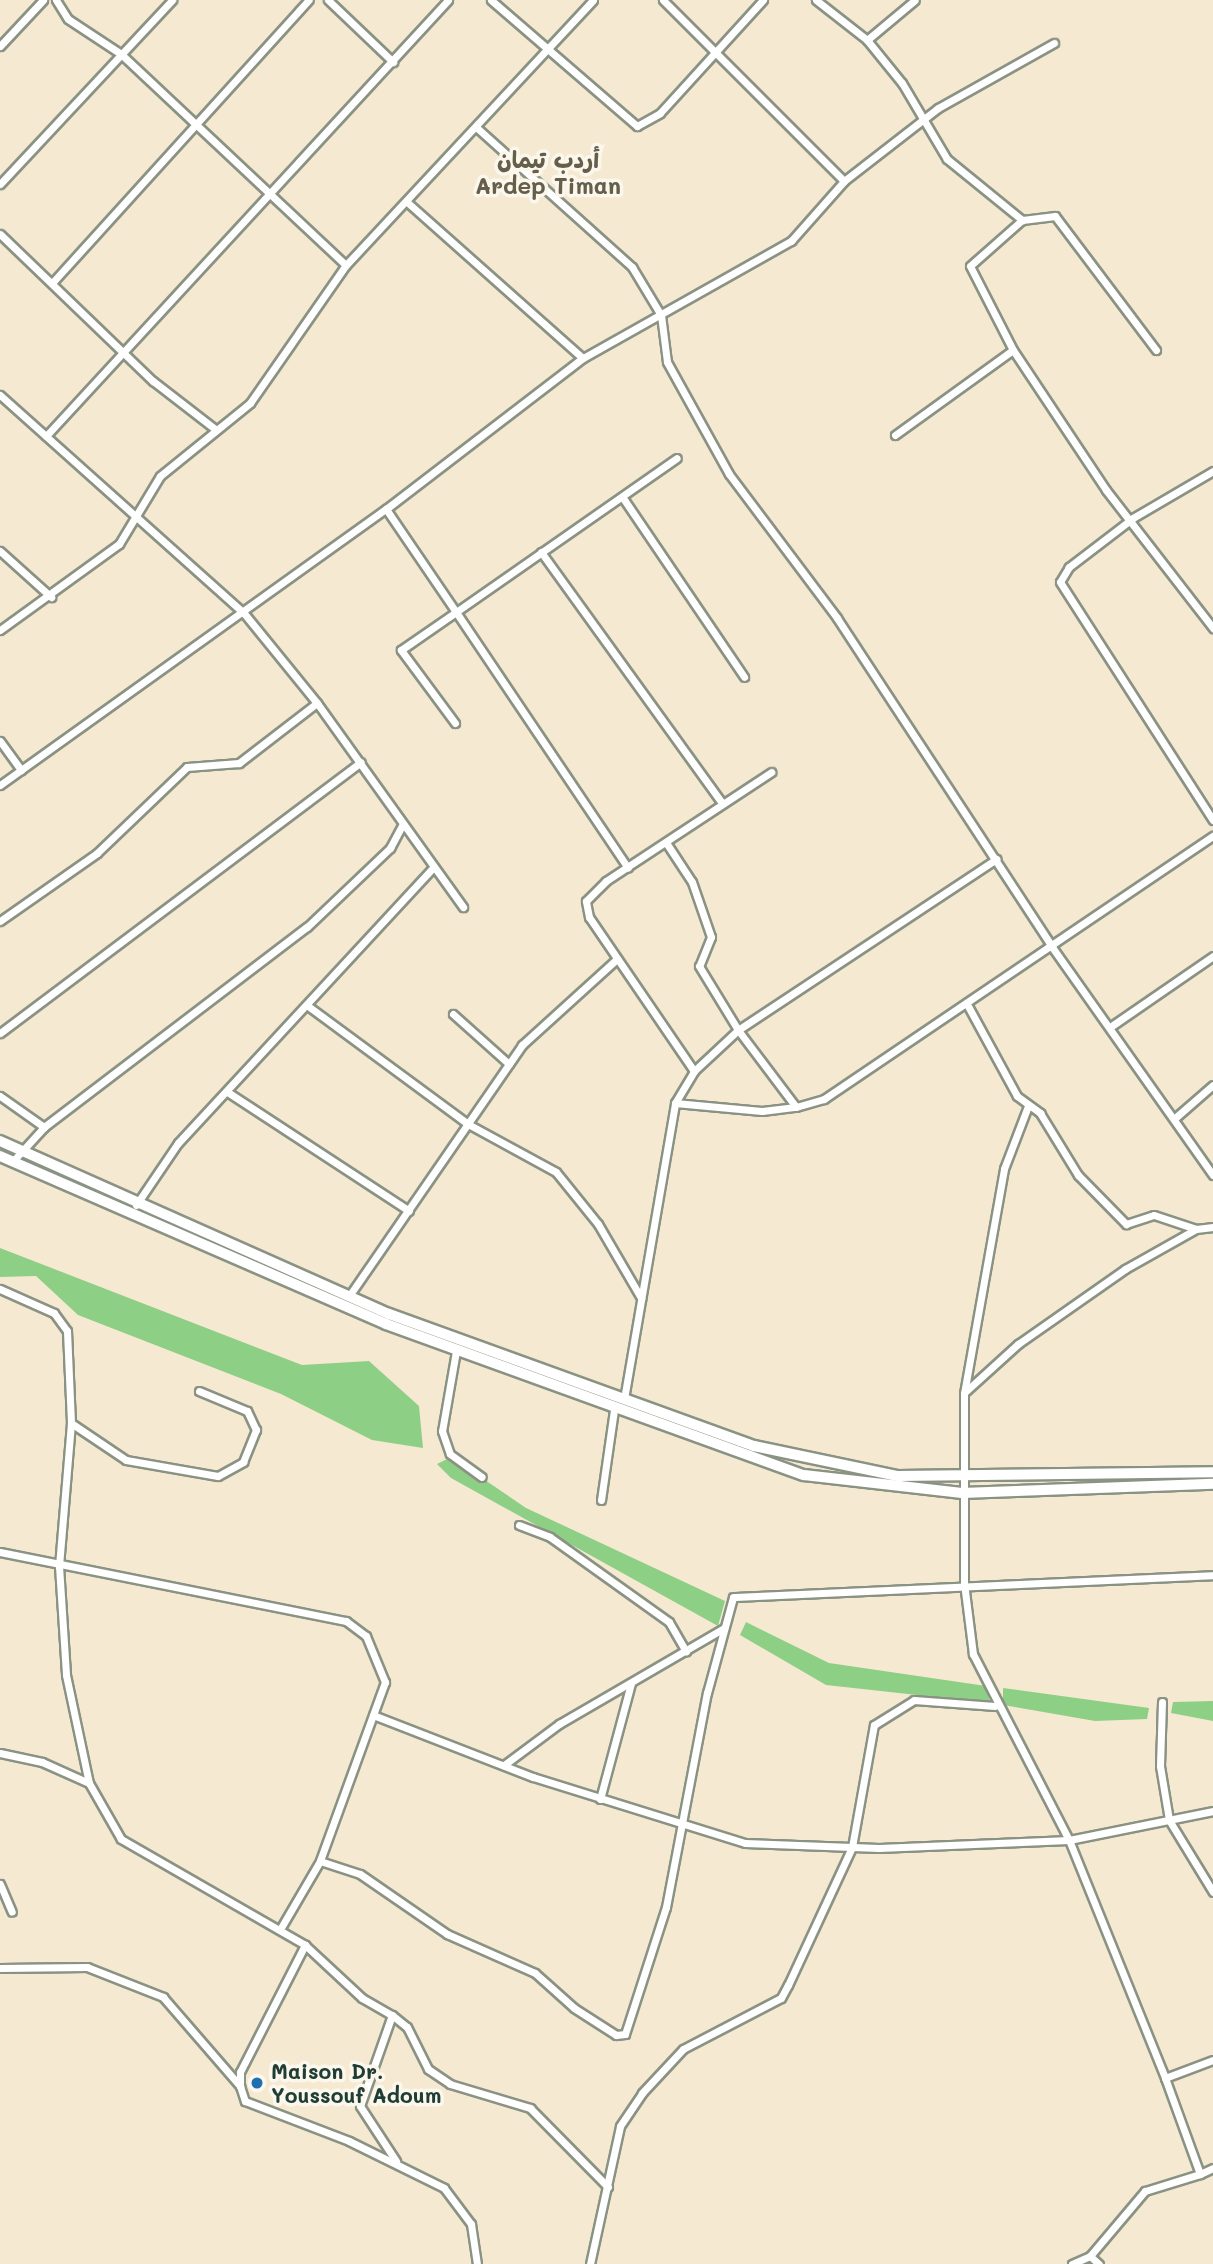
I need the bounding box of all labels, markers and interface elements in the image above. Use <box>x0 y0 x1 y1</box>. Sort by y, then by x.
district label: أردب تيمان Ardep Timan <box>475 145 621 199</box>
place label: Maison Dr. Youssouf Adoum <box>271 2058 441 2108</box>
marker: Maison Dr. Youssouf Adoum <box>249 2075 265 2091</box>

